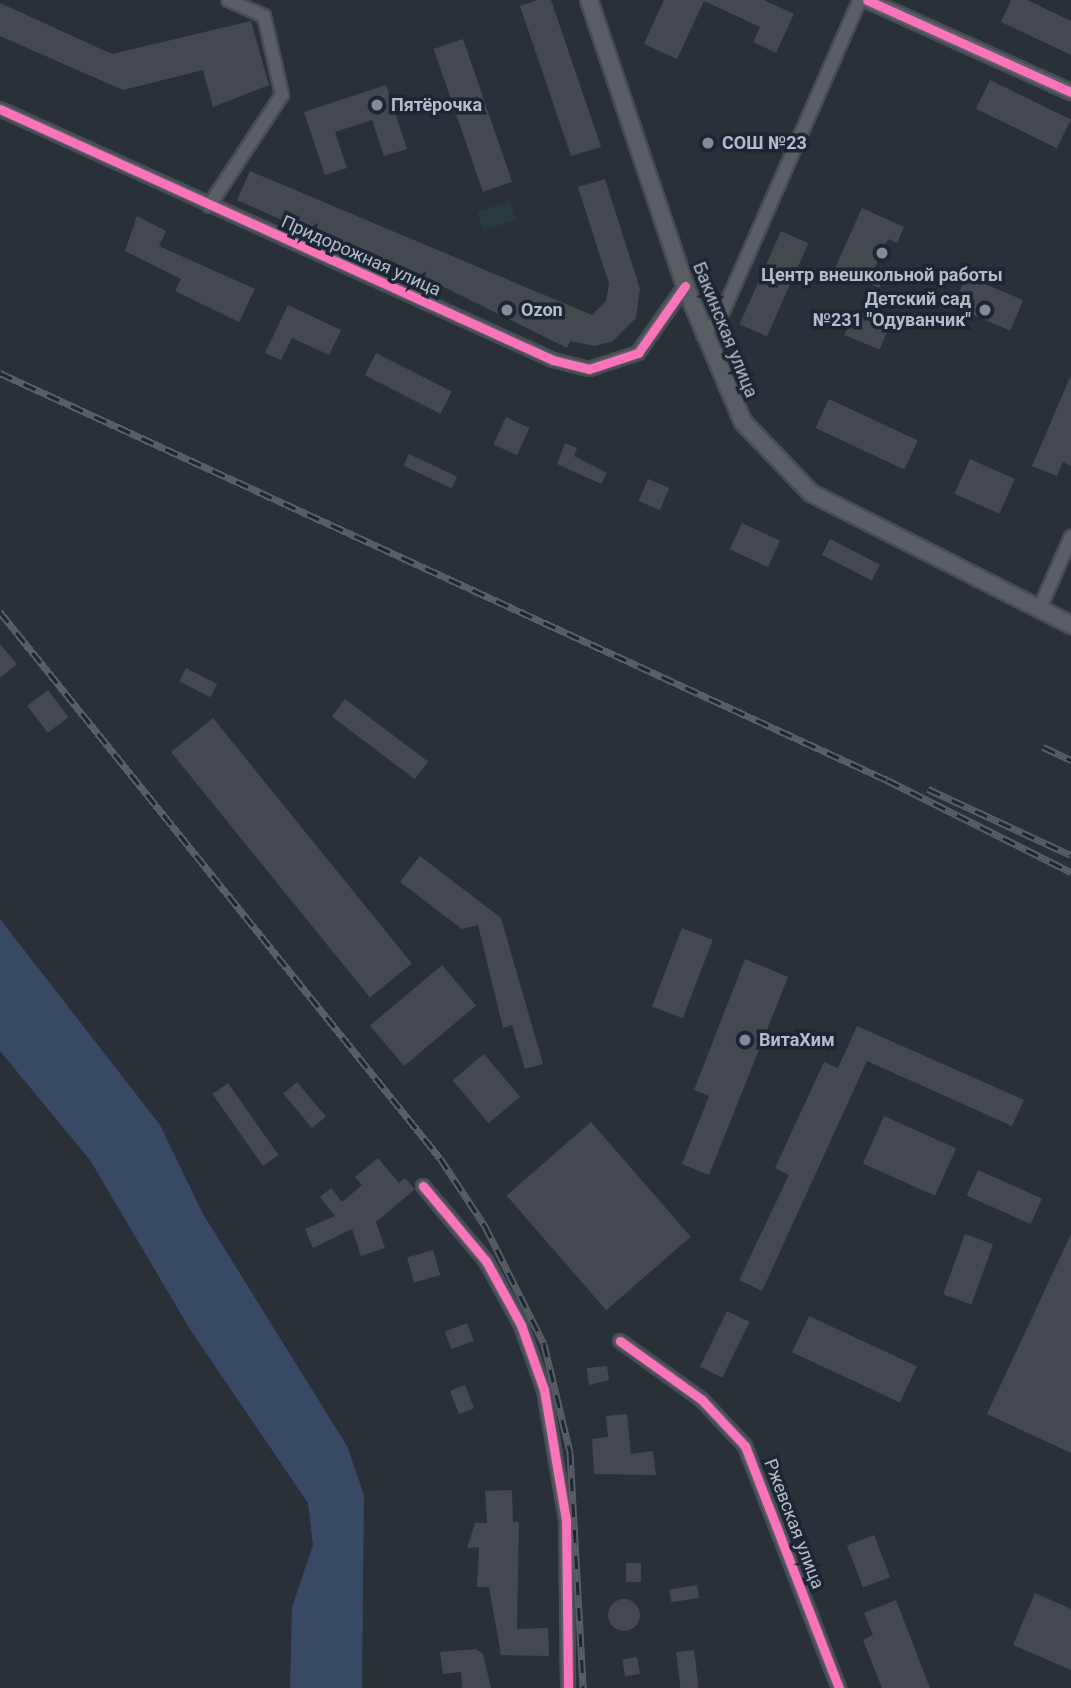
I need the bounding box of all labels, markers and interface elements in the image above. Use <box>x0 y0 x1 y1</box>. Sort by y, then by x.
place label: Пятёрочка <box>391 94 482 116</box>
marker: Пятёрочка <box>369 97 385 113</box>
place label: СОШ №23 <box>722 132 807 154</box>
marker: СОШ №23 <box>700 135 716 151</box>
street label: Придорожная улица <box>278 211 444 301</box>
marker: Центр внешкольной работы <box>874 245 890 261</box>
street label: Бакинская улица <box>688 259 762 401</box>
place label: Центр внешкольной работы <box>761 264 1003 286</box>
place label: Детский сад №231 "Одуванчик" <box>813 289 971 332</box>
place label: Ozon <box>521 299 563 321</box>
marker: Ozon <box>499 302 515 318</box>
marker: Детский сад №231 "Одуванчик" <box>977 302 993 318</box>
place label: ВитаХим <box>759 1029 835 1051</box>
marker: ВитаХим <box>737 1032 753 1048</box>
street label: Ржевская улица <box>759 1456 829 1592</box>

